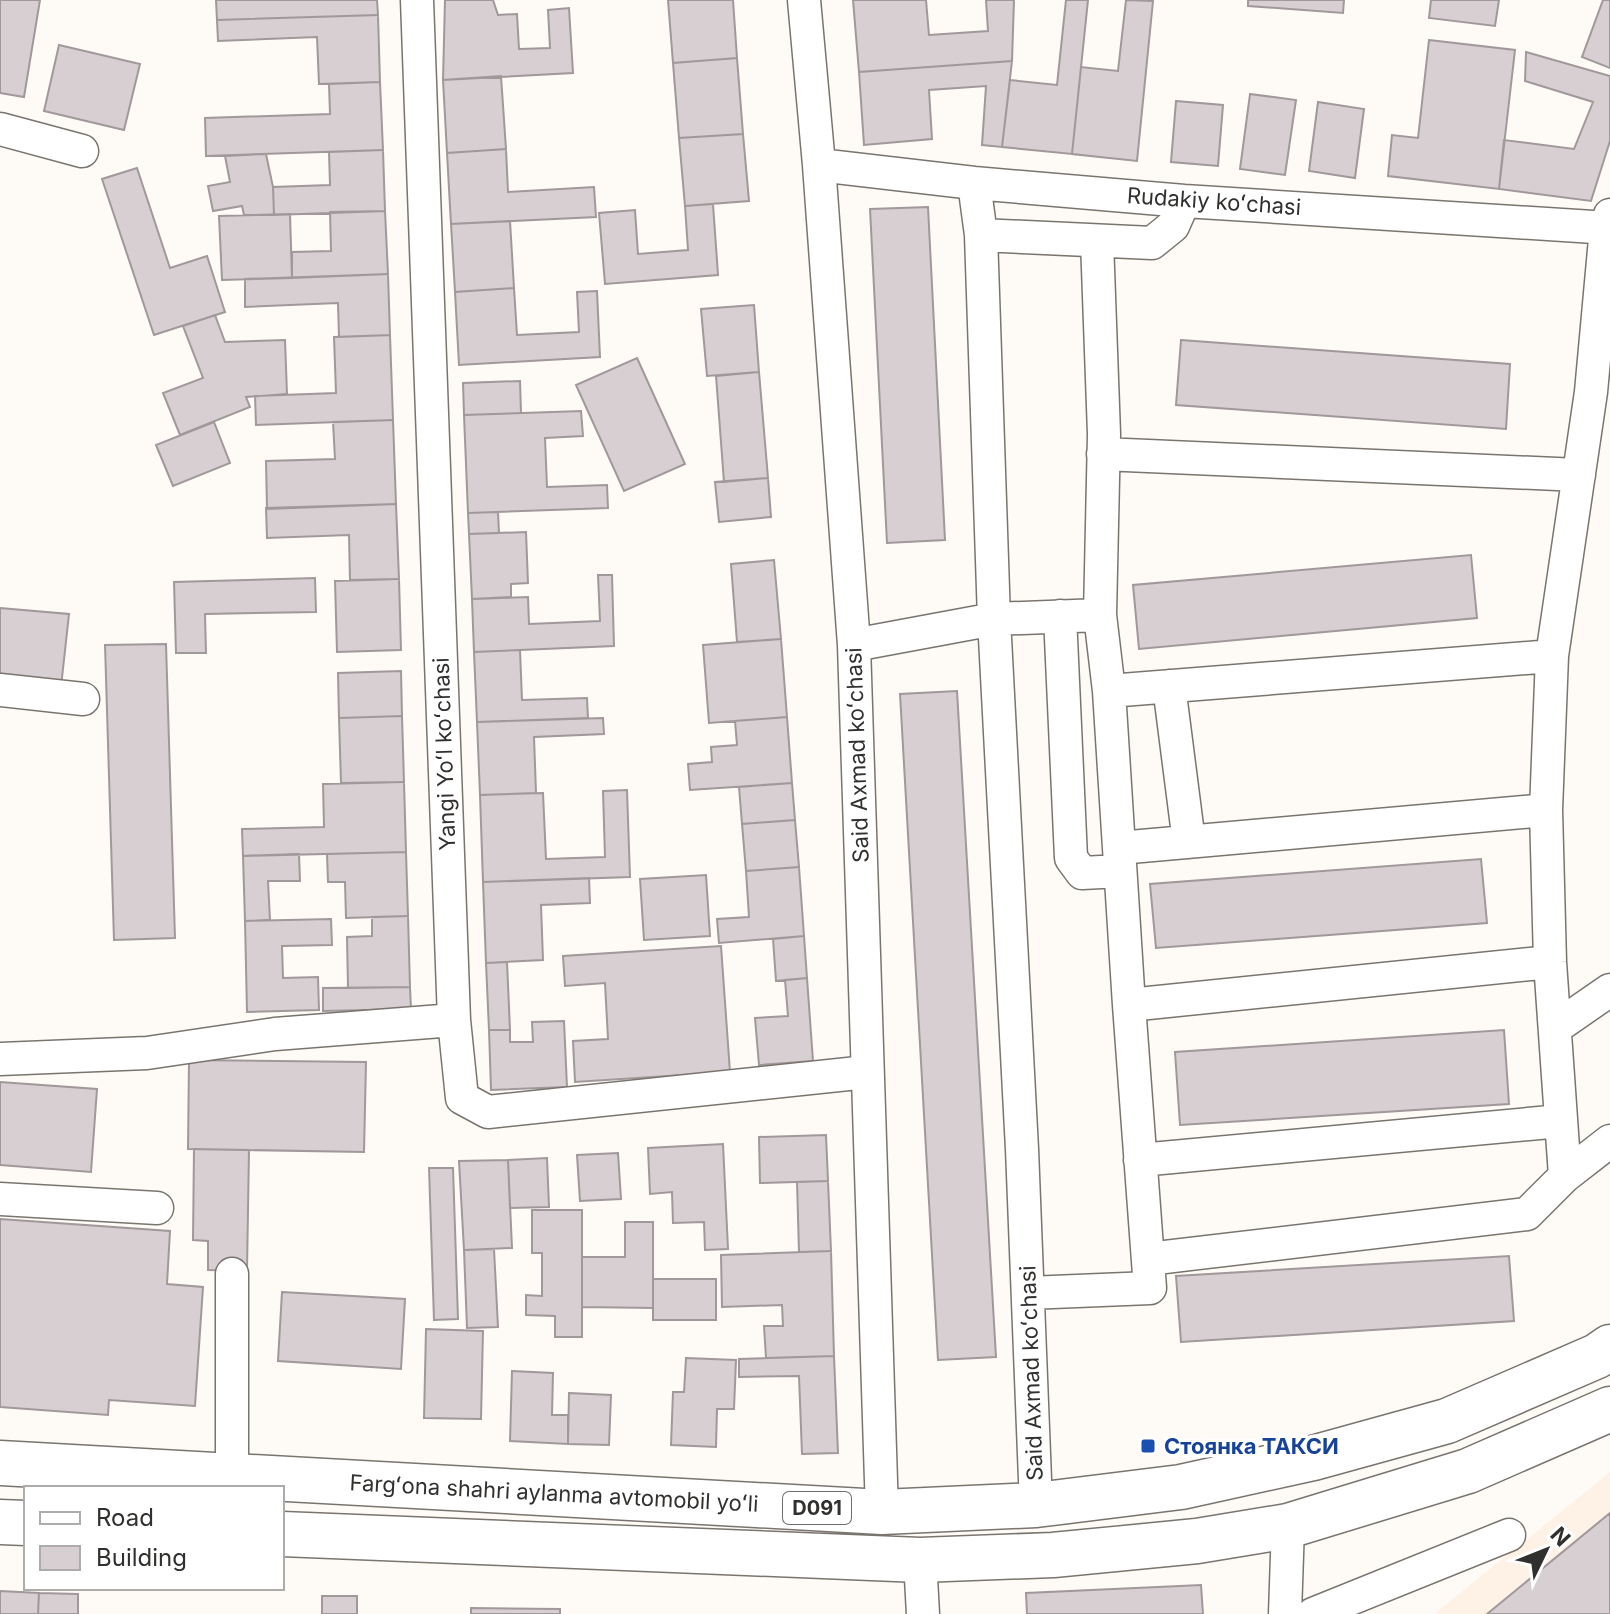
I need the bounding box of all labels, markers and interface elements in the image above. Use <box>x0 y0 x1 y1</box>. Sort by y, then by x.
street label: Rudakiy koʻchasi <box>1126 182 1302 220</box>
street label: Said Axmad koʻchasi <box>840 647 874 863</box>
street label: Yangi Yoʻl koʻchasi <box>428 657 460 851</box>
street label: Said Axmad koʻchasi <box>1014 1265 1048 1481</box>
place label: Стоянка ТАКСИ <box>1164 1433 1339 1459</box>
marker: Стоянка ТАКСИ <box>1139 1437 1157 1455</box>
street label: Fargʻona shahri aylanma avtomobil yoʻli <box>349 1469 759 1517</box>
legend <box>24 1486 284 1590</box>
road number: D091 <box>783 1492 851 1524</box>
text: Road <box>96 1503 154 1532</box>
north arrow <box>1506 1510 1586 1590</box>
text: N <box>1545 1521 1576 1551</box>
text: Building <box>96 1543 187 1572</box>

